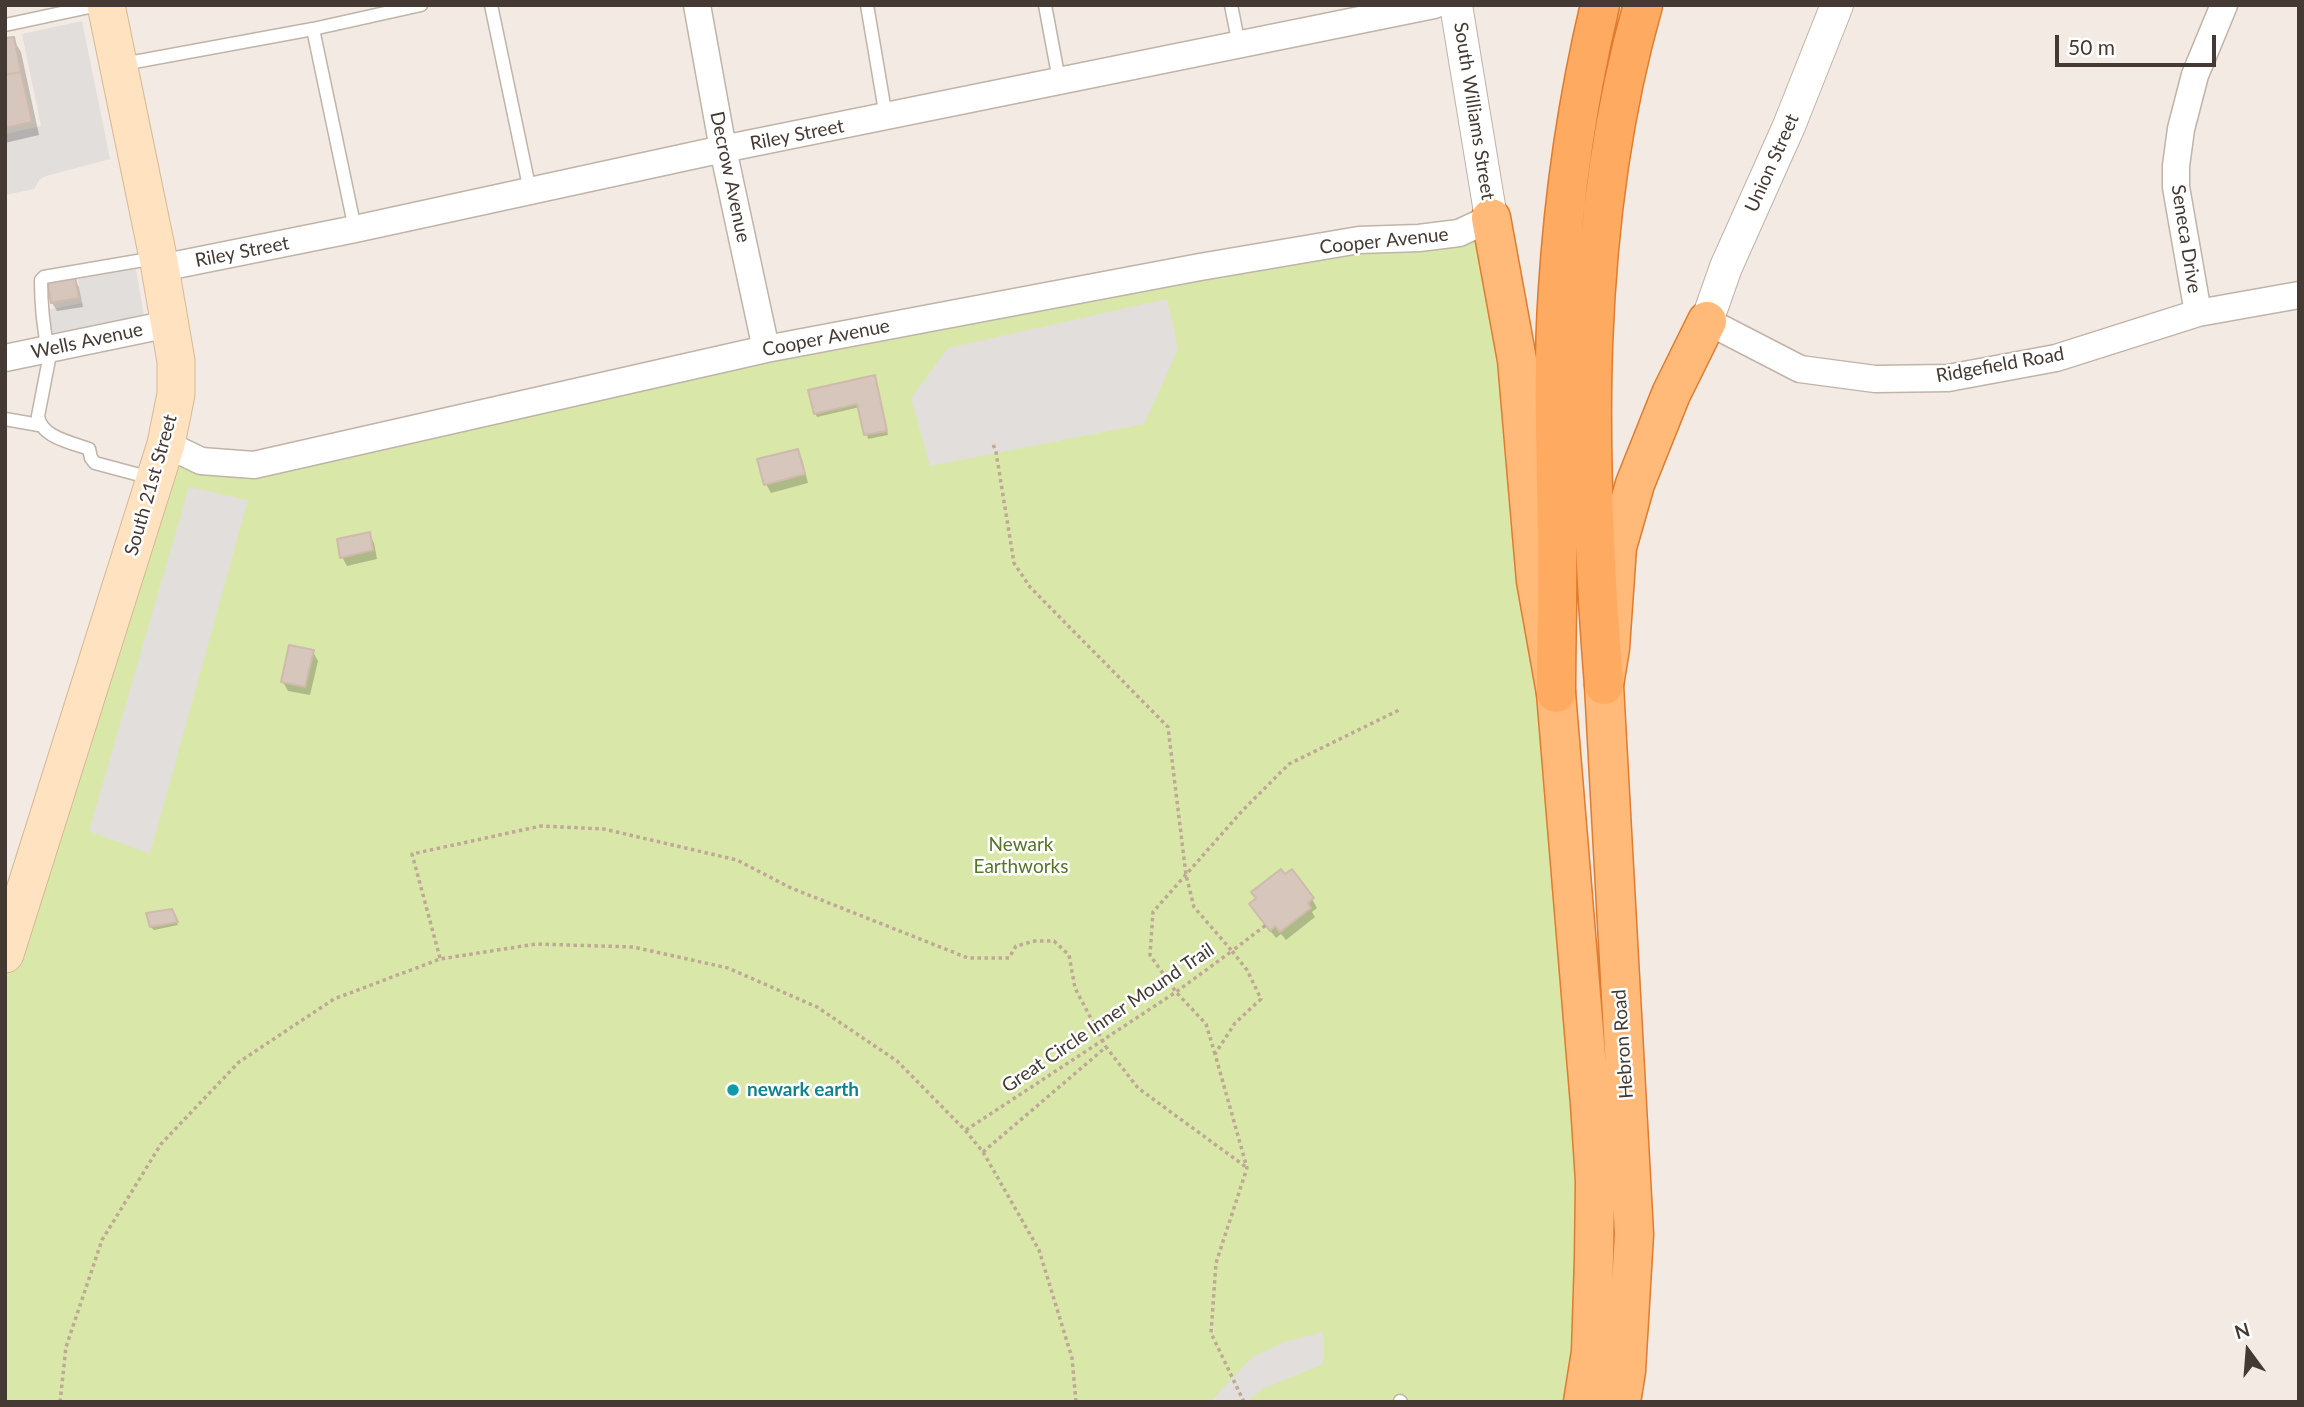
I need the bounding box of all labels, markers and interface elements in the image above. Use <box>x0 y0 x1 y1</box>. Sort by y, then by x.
street label: South Williams Street <box>1449 20 1499 202</box>
scale bar <box>2059 21 2220 65</box>
text: 50 m <box>2068 34 2115 59</box>
street label: Decrow Avenue <box>705 109 755 245</box>
street label: Union Street <box>1740 110 1804 216</box>
street label: Riley Street <box>748 115 846 155</box>
street label: Seneca Drive <box>2166 183 2206 295</box>
street label: Cooper Avenue <box>1318 223 1450 259</box>
street label: Riley Street <box>193 232 291 272</box>
street label: Cooper Avenue <box>760 314 892 362</box>
street label: Wells Avenue <box>29 318 145 364</box>
street label: Ridgefield Road <box>1934 343 2066 387</box>
street label: South 21st Street <box>120 412 182 558</box>
park label: Newark Earthworks <box>974 834 1068 878</box>
street label: Great Circle Inner Mound Trail <box>998 938 1218 1098</box>
street label: Hebron Road <box>1608 988 1638 1100</box>
place label: newark earth <box>747 1079 859 1101</box>
marker: newark earth <box>725 1082 741 1098</box>
north arrow <box>2213 1316 2283 1386</box>
text: N <box>2232 1317 2252 1343</box>

